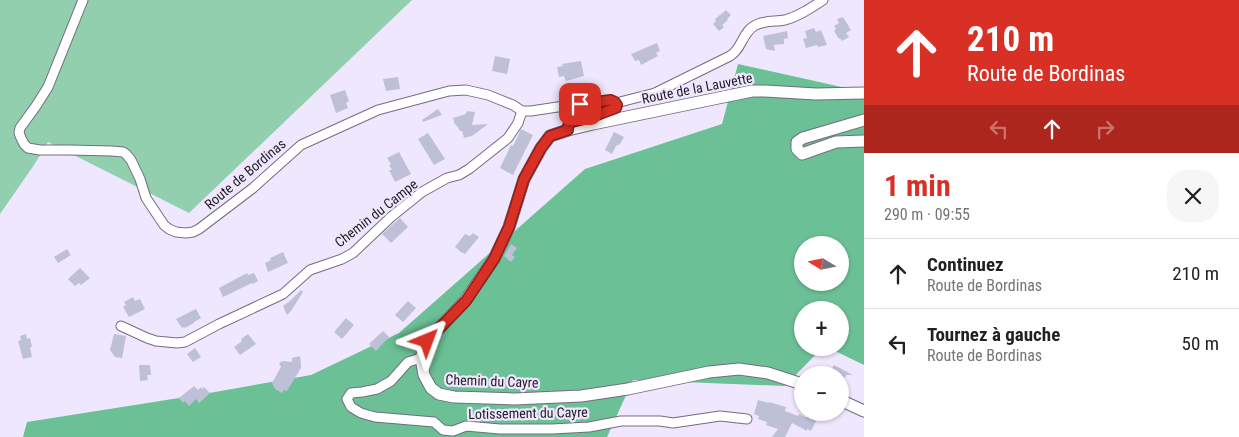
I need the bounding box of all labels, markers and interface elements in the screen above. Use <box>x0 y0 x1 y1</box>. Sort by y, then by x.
text: 210 m <box>967 19 1054 60</box>
icon: ahead <box>884 20 949 85</box>
text: Route de Bordinas <box>967 61 1125 86</box>
street label: Route de la Lauvette <box>640 69 754 107</box>
pin <box>559 83 601 125</box>
icon: arrive <box>566 90 594 118</box>
icon: left <box>985 115 1013 143</box>
icon: ahead <box>1038 115 1066 143</box>
icon: right <box>1091 115 1119 143</box>
street label: Route de Bordinas <box>201 136 289 212</box>
text: 1 min <box>884 168 951 203</box>
button: close <box>1167 170 1219 222</box>
street label: Chemin du Campe <box>331 175 421 250</box>
text: 290 m · 09:55 <box>884 205 970 224</box>
north arrow <box>794 236 849 291</box>
map controls <box>794 236 849 421</box>
text: Continuez <box>927 253 1004 276</box>
icon: ahead <box>884 260 912 288</box>
text: 210 m <box>1172 262 1219 285</box>
text: Route de Bordinas <box>927 276 1042 295</box>
button: + <box>794 301 849 356</box>
position arrow <box>400 314 452 366</box>
text: Tournez à gauche <box>927 323 1060 346</box>
icon: left <box>884 330 912 358</box>
text: 50 m <box>1182 332 1219 355</box>
text: Route de Bordinas <box>927 346 1042 365</box>
button: − <box>794 366 849 421</box>
street label: Chemin du Cayre <box>445 371 539 391</box>
street label: Lotissement du Cayre <box>468 404 588 422</box>

